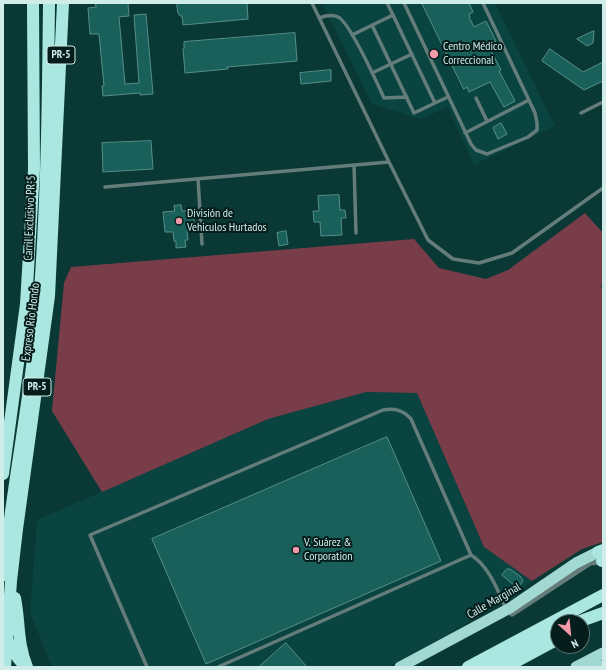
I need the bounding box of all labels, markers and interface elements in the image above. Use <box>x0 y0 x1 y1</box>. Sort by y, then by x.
place label: Centro Médico Correccional <box>443 40 502 68</box>
road number: PR-5 <box>47 46 75 64</box>
marker: Centro Médico Correccional <box>428 48 440 60</box>
street label: Carril Exclusivo PR-5 <box>21 175 39 261</box>
place label: División de Vehiculos Hurtados <box>187 207 267 235</box>
marker: División de Vehiculos Hurtados <box>174 216 184 226</box>
street label: Expreso Río Hondo <box>19 282 43 362</box>
road number: PR-5 <box>23 378 51 396</box>
place label: V. Suárez & Corporation <box>304 536 352 564</box>
marker: V. Suárez & Corporation <box>291 545 301 555</box>
street label: Calle Marginal <box>465 580 523 622</box>
north arrow <box>550 614 590 654</box>
text: N <box>569 636 581 651</box>

